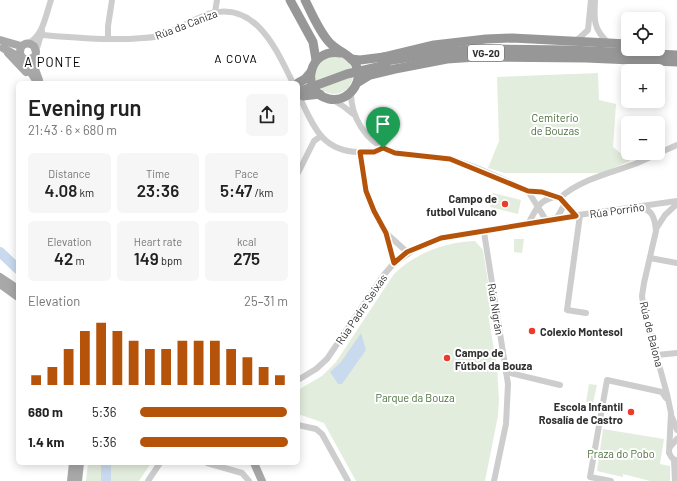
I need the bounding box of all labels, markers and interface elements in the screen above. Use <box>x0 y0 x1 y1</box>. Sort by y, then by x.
street label: Rúa da Caniza <box>153 6 219 42</box>
map controls <box>621 12 665 160</box>
button: locate <box>621 12 665 56</box>
road number: VG-20 <box>468 45 504 61</box>
district label: A COVA <box>214 51 258 65</box>
district label: A PONTE <box>24 54 82 70</box>
button: + <box>621 64 665 108</box>
text: Evening run <box>28 94 142 120</box>
button: share <box>246 94 288 136</box>
pin <box>366 107 400 148</box>
park label: Cemiterio de Bouzas <box>531 111 579 137</box>
icon: arrive <box>372 113 394 135</box>
button: − <box>621 116 665 160</box>
text: 21:43 · 6 × 680 m <box>28 122 117 138</box>
text: Distance <box>48 167 90 180</box>
text: Time <box>146 167 170 180</box>
text: Pace <box>235 167 258 180</box>
text: 4.08 <box>45 180 77 200</box>
text: 23:36 <box>137 180 179 200</box>
text: 5:47 <box>220 180 252 200</box>
text: km <box>77 186 94 199</box>
text: /km <box>252 186 273 199</box>
place label: Campo de futbol Vulcano <box>426 192 497 218</box>
marker: Campo de futbol Vulcano <box>500 199 510 209</box>
street label: Rúa Porriño <box>589 200 645 220</box>
text: Elevation <box>47 235 91 248</box>
text: Heart rate <box>134 235 182 248</box>
text: kcal <box>237 235 256 248</box>
text: 42 <box>54 248 73 268</box>
text: 149 <box>134 248 159 268</box>
text: 275 <box>233 248 260 268</box>
text: m <box>73 254 85 267</box>
text: bpm <box>159 254 182 267</box>
street label: Rúa Padre Seixas <box>333 271 389 347</box>
street label: Rúa Nigrán <box>486 282 507 336</box>
text: Elevation <box>28 293 80 309</box>
text: 25–31 m <box>244 293 288 309</box>
street label: Rúa de Baiona <box>638 300 666 368</box>
place label: Colexio Montesol <box>540 325 623 338</box>
marker: Colexio Montesol <box>527 326 537 336</box>
place label: Campo de Fútbol da Bouza <box>455 346 532 372</box>
marker: Campo de Fútbol da Bouza <box>442 353 452 363</box>
park label: Parque da Bouza <box>375 391 455 404</box>
place label: Escola Infantil Rosalía de Castro <box>539 400 623 426</box>
text: 680 m <box>28 404 63 420</box>
text: 5:36 <box>92 404 116 420</box>
marker: Escola Infantil Rosalía de Castro <box>626 407 636 417</box>
text: 1.4 km <box>28 434 64 450</box>
text: 5:36 <box>92 434 116 450</box>
park label: Praza do Pobo <box>587 447 655 460</box>

